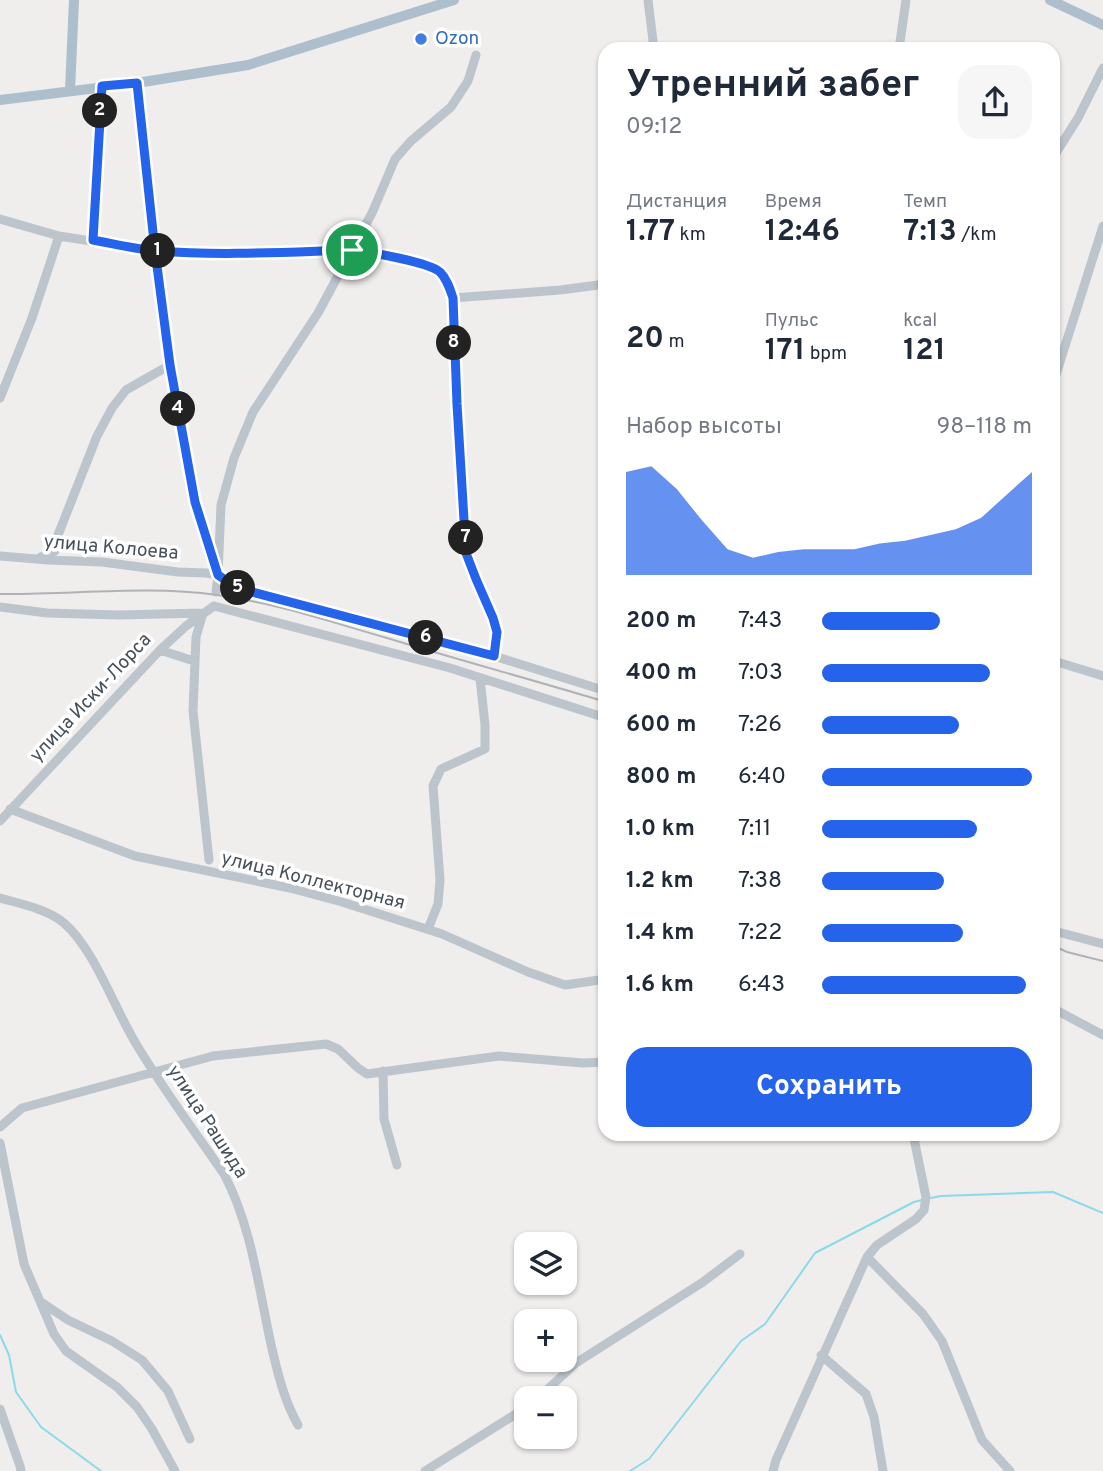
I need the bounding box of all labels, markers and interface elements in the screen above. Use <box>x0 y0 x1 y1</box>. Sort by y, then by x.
place label: Ozon <box>435 27 479 51</box>
marker: Ozon <box>413 31 429 47</box>
text: Утренний забег <box>626 62 920 111</box>
button: share <box>958 65 1032 139</box>
pin: 2 <box>82 94 118 128</box>
text: 2 <box>94 98 105 122</box>
text: 09:12 <box>626 113 682 142</box>
text: Дистанция <box>626 190 727 214</box>
text: Время <box>765 190 822 214</box>
text: Темп <box>903 190 947 214</box>
text: 1.77 <box>626 214 675 251</box>
text: 12:46 <box>765 214 840 251</box>
text: 7:13 <box>903 214 957 251</box>
pin <box>322 220 382 280</box>
text: km <box>675 223 706 247</box>
text: /km <box>957 223 997 247</box>
icon: arrive <box>333 231 371 269</box>
pin: 1 <box>140 233 176 268</box>
text: 1 <box>154 238 161 262</box>
text: Пульс <box>765 309 819 333</box>
text: kcal <box>903 309 937 333</box>
text: 20 <box>626 321 664 358</box>
pin: 8 <box>436 326 472 360</box>
text: 8 <box>448 330 459 354</box>
text: m <box>664 330 685 354</box>
text: 171 <box>765 333 805 370</box>
text: 121 <box>903 333 946 370</box>
text: bpm <box>805 342 847 366</box>
pin: 4 <box>160 392 196 426</box>
text: 4 <box>171 396 184 420</box>
text: Набор высоты <box>626 413 782 442</box>
text: 98–118 m <box>937 413 1032 442</box>
pin: 7 <box>448 520 484 556</box>
text: 7 <box>460 525 471 549</box>
street label: улица Колоева <box>43 530 179 566</box>
pin: 5 <box>220 570 256 606</box>
text: 5 <box>232 575 243 599</box>
text: 200 m <box>626 607 696 636</box>
text: 7:43 <box>738 607 782 636</box>
pin: 6 <box>408 620 444 656</box>
text: 6 <box>420 625 431 649</box>
street label: улица Иски-Лорса <box>25 628 157 768</box>
text: 400 m <box>626 659 697 688</box>
text: 7:03 <box>738 659 783 688</box>
text: 600 m <box>626 711 696 740</box>
text: 7:26 <box>738 711 782 740</box>
text: 800 m <box>626 763 696 792</box>
text: 6:40 <box>738 763 786 792</box>
text: 1.0 km <box>626 815 695 844</box>
text: 7:11 <box>738 815 771 844</box>
street label: улица Коллекторная <box>219 847 407 915</box>
text: 1.2 km <box>626 867 694 896</box>
text: 7:38 <box>738 867 782 896</box>
text: 1.4 km <box>626 919 694 948</box>
text: 7:22 <box>738 919 782 948</box>
text: 1.6 km <box>626 971 694 1000</box>
text: 6:43 <box>738 971 785 1000</box>
button: Сохранить <box>626 1047 1032 1127</box>
street label: улица Рашида <box>161 1061 253 1183</box>
map controls <box>514 1232 577 1449</box>
button: layers <box>514 1232 577 1295</box>
button: + <box>514 1309 577 1372</box>
button: − <box>514 1386 577 1449</box>

